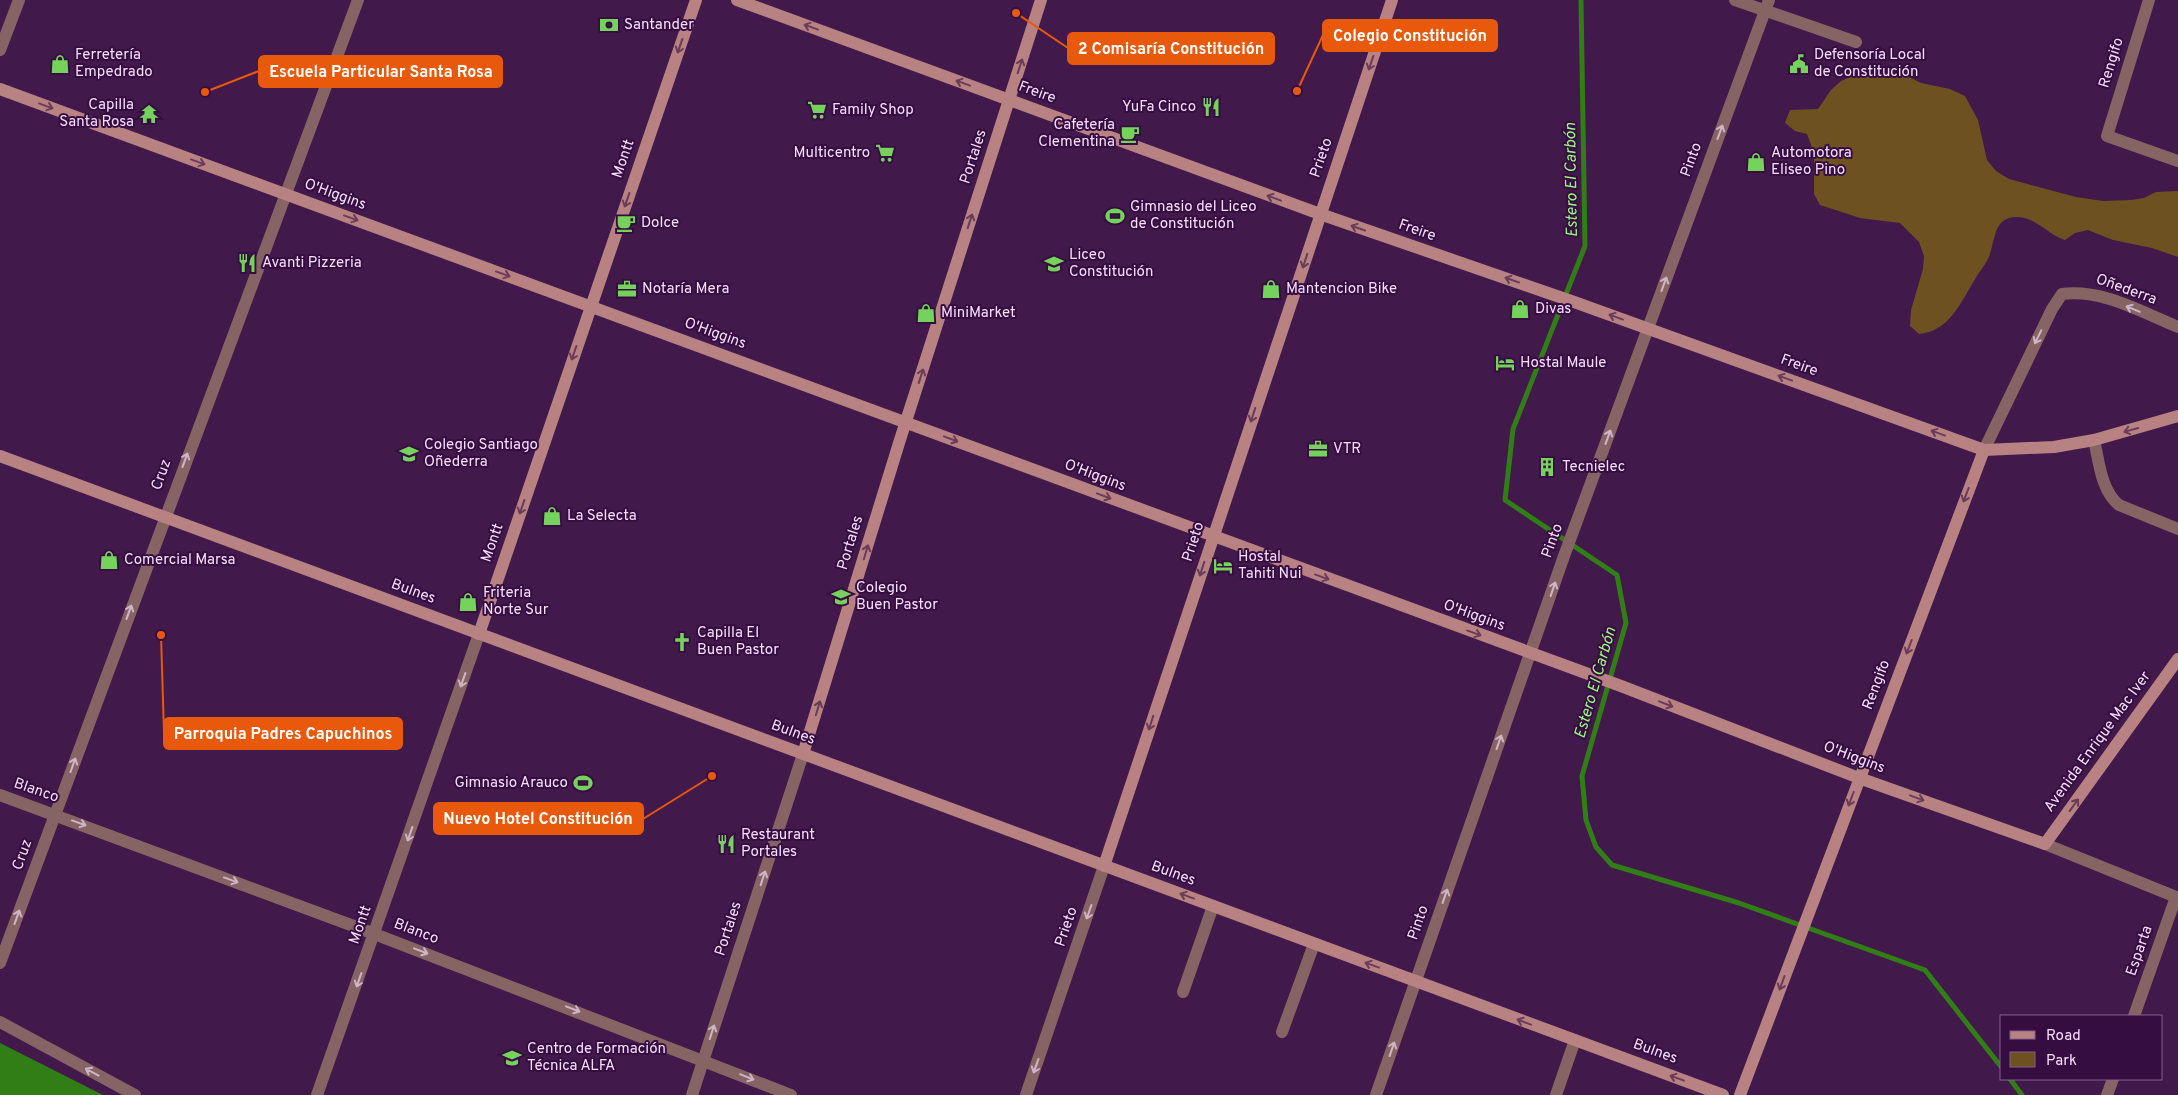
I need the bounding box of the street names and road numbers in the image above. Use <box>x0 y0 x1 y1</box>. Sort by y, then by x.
street label: Rengifo <box>2095 35 2129 91</box>
street label: Freire <box>1016 78 1058 108</box>
street label: Portales <box>956 127 992 187</box>
street label: Prieto <box>1306 136 1338 180</box>
street label: Montt <box>609 137 639 181</box>
street label: Pinto <box>1677 140 1707 180</box>
street label: O'Higgins <box>301 175 369 215</box>
street label: Freire <box>1396 216 1438 246</box>
street label: Oñederra <box>2093 270 2159 310</box>
street label: O'Higgins <box>681 314 749 354</box>
street label: Freire <box>1778 351 1820 381</box>
street label: O'Higgins <box>1061 456 1129 496</box>
street label: Cruz <box>148 457 176 493</box>
street label: Portales <box>834 513 868 573</box>
street label: Prieto <box>1179 520 1209 564</box>
street label: Montt <box>478 521 508 565</box>
street label: Pinto <box>1538 521 1568 561</box>
street label: Bulnes <box>388 575 438 609</box>
street label: O'Higgins <box>1440 596 1508 636</box>
street label: Rengifo <box>1859 657 1895 713</box>
street label: Avenida Enrique Mac Iver <box>2040 668 2156 816</box>
street label: Bulnes <box>768 716 818 750</box>
street label: O'Higgins <box>1820 738 1888 778</box>
street label: Blanco <box>11 774 61 808</box>
street label: Cruz <box>9 837 37 873</box>
street label: Bulnes <box>1148 857 1198 891</box>
street label: Portales <box>711 899 747 959</box>
street label: Montt <box>346 903 376 947</box>
street label: Pinto <box>1404 903 1434 943</box>
street label: Prieto <box>1051 905 1083 949</box>
street label: Blanco <box>391 915 441 949</box>
street label: Esparta <box>2123 923 2157 979</box>
street label: Bulnes <box>1630 1035 1680 1069</box>

